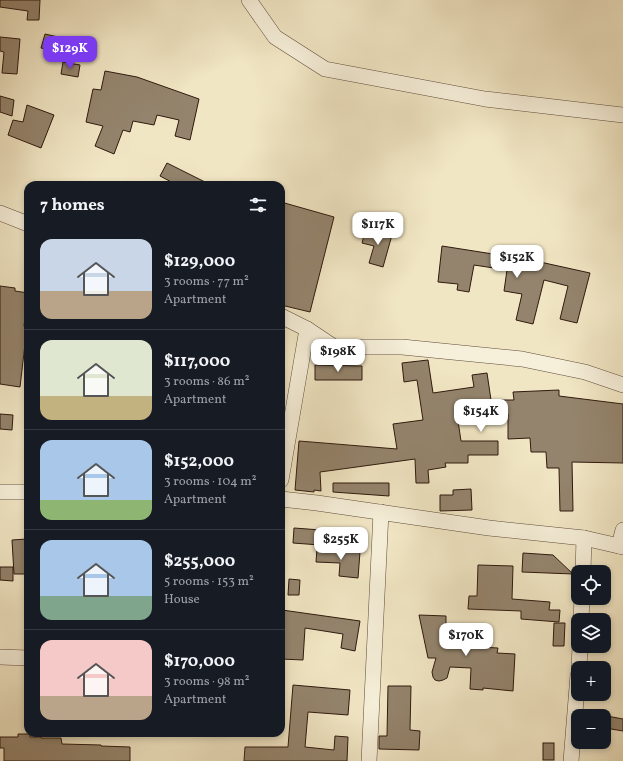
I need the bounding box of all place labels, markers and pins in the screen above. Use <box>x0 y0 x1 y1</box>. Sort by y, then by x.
pin: $129K <box>42 36 98 70</box>
pin: $117K <box>350 212 406 246</box>
pin: $152K <box>489 245 545 279</box>
pin: $198K <box>310 339 366 373</box>
pin: $154K <box>453 399 509 433</box>
pin: $255K <box>313 527 369 561</box>
pin: $170K <box>438 623 494 657</box>

